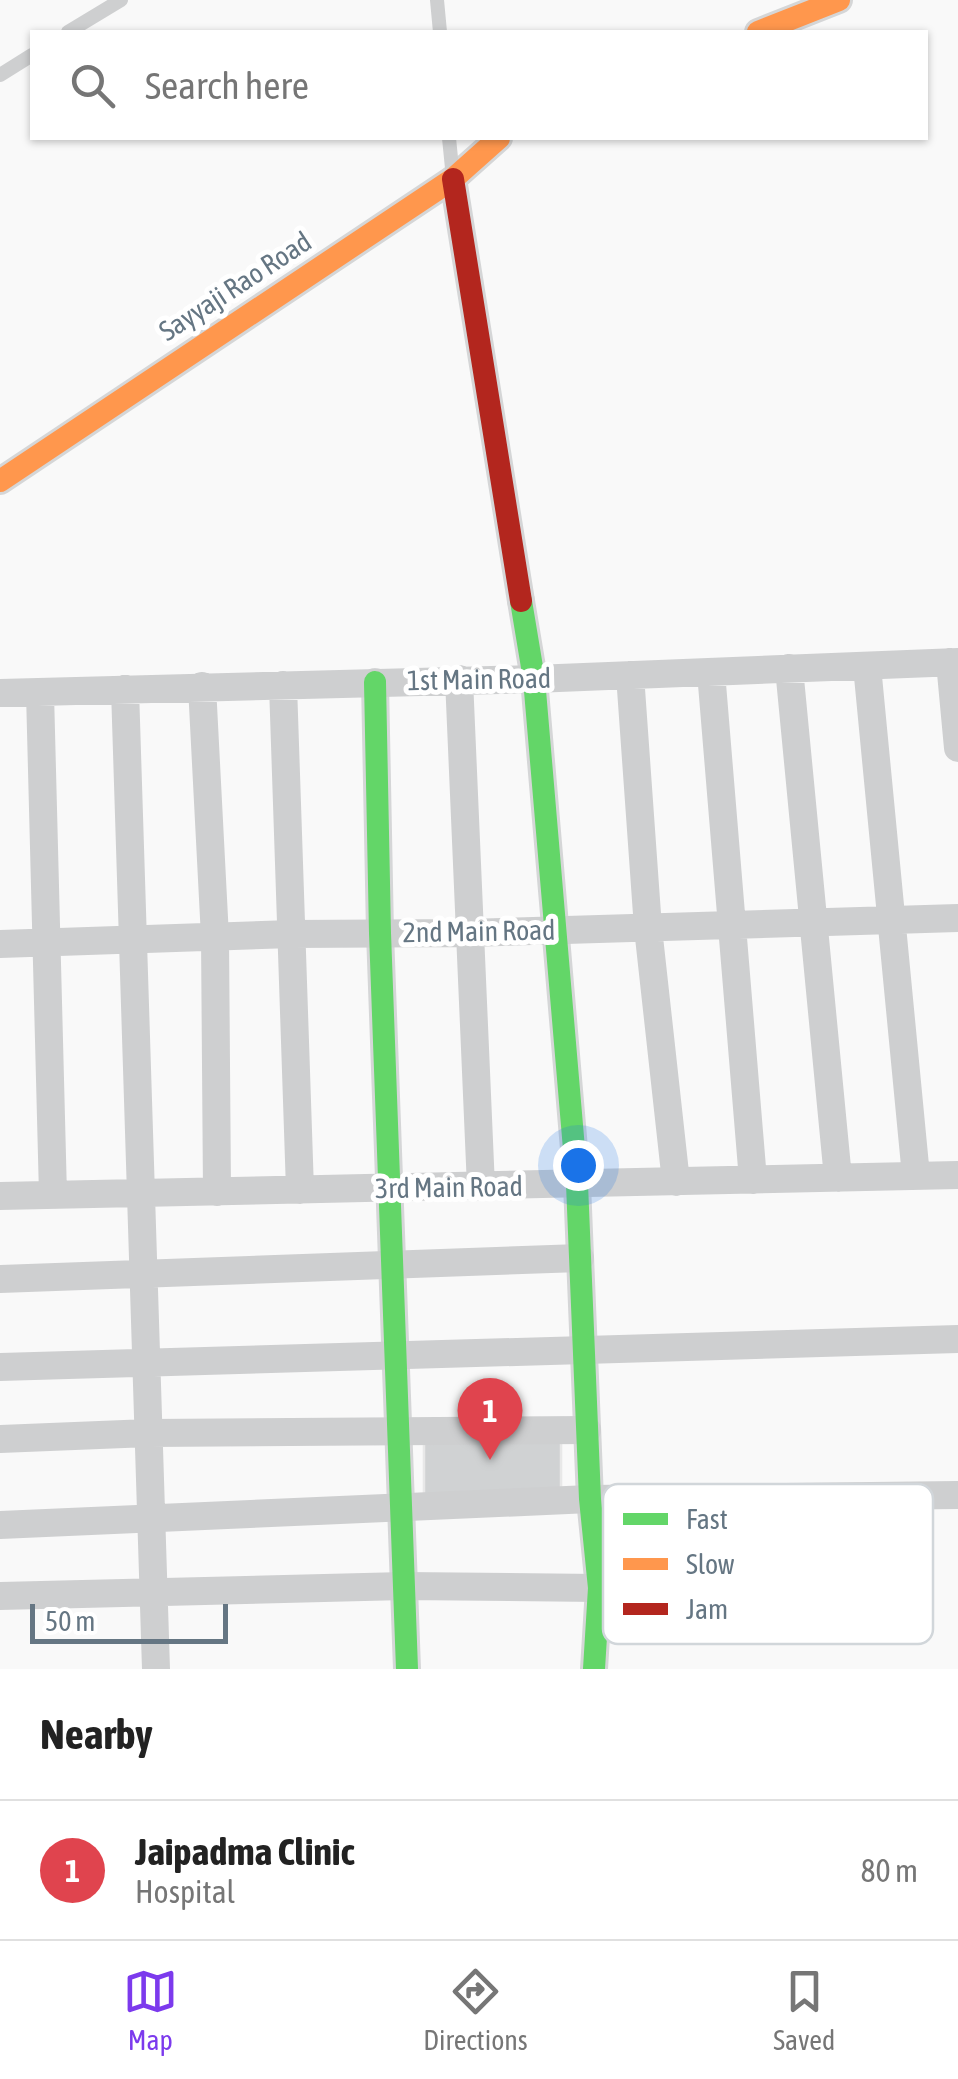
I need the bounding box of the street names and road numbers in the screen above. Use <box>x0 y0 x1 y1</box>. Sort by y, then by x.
street label: Sayyaji Rao Road <box>153 225 317 347</box>
street label: 1st Main Road <box>407 662 551 696</box>
street label: 2nd Main Road <box>402 914 556 948</box>
street label: 3rd Main Road <box>375 1170 523 1204</box>

